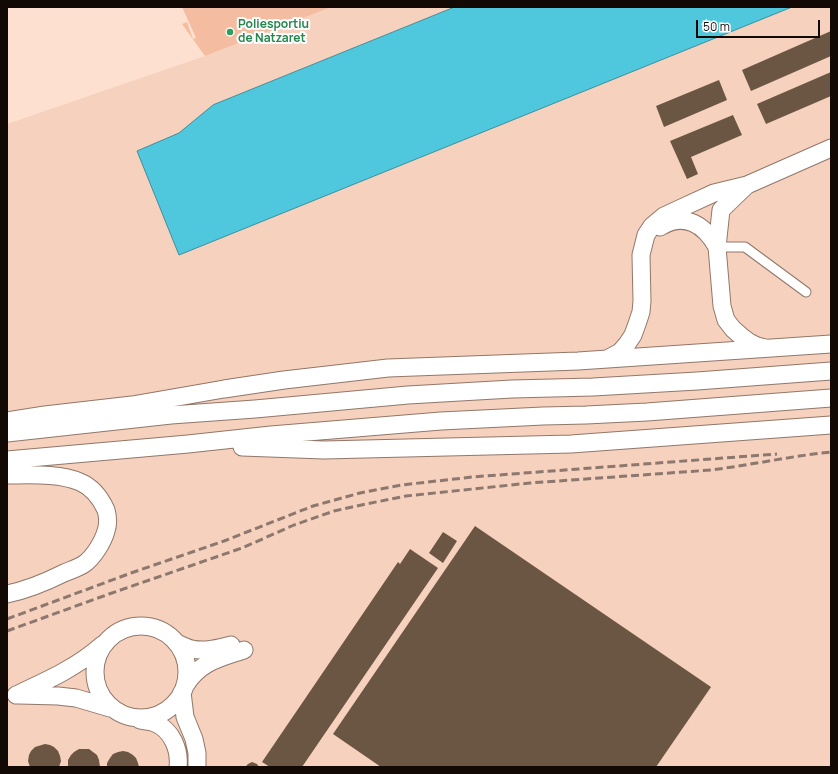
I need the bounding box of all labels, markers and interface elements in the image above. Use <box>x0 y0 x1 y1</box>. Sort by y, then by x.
scale bar <box>698 12 822 38</box>
place label: Poliesportiu de Natzaret <box>238 18 309 46</box>
text: 50 m <box>703 18 730 35</box>
marker: Poliesportiu de Natzaret <box>225 27 235 37</box>

